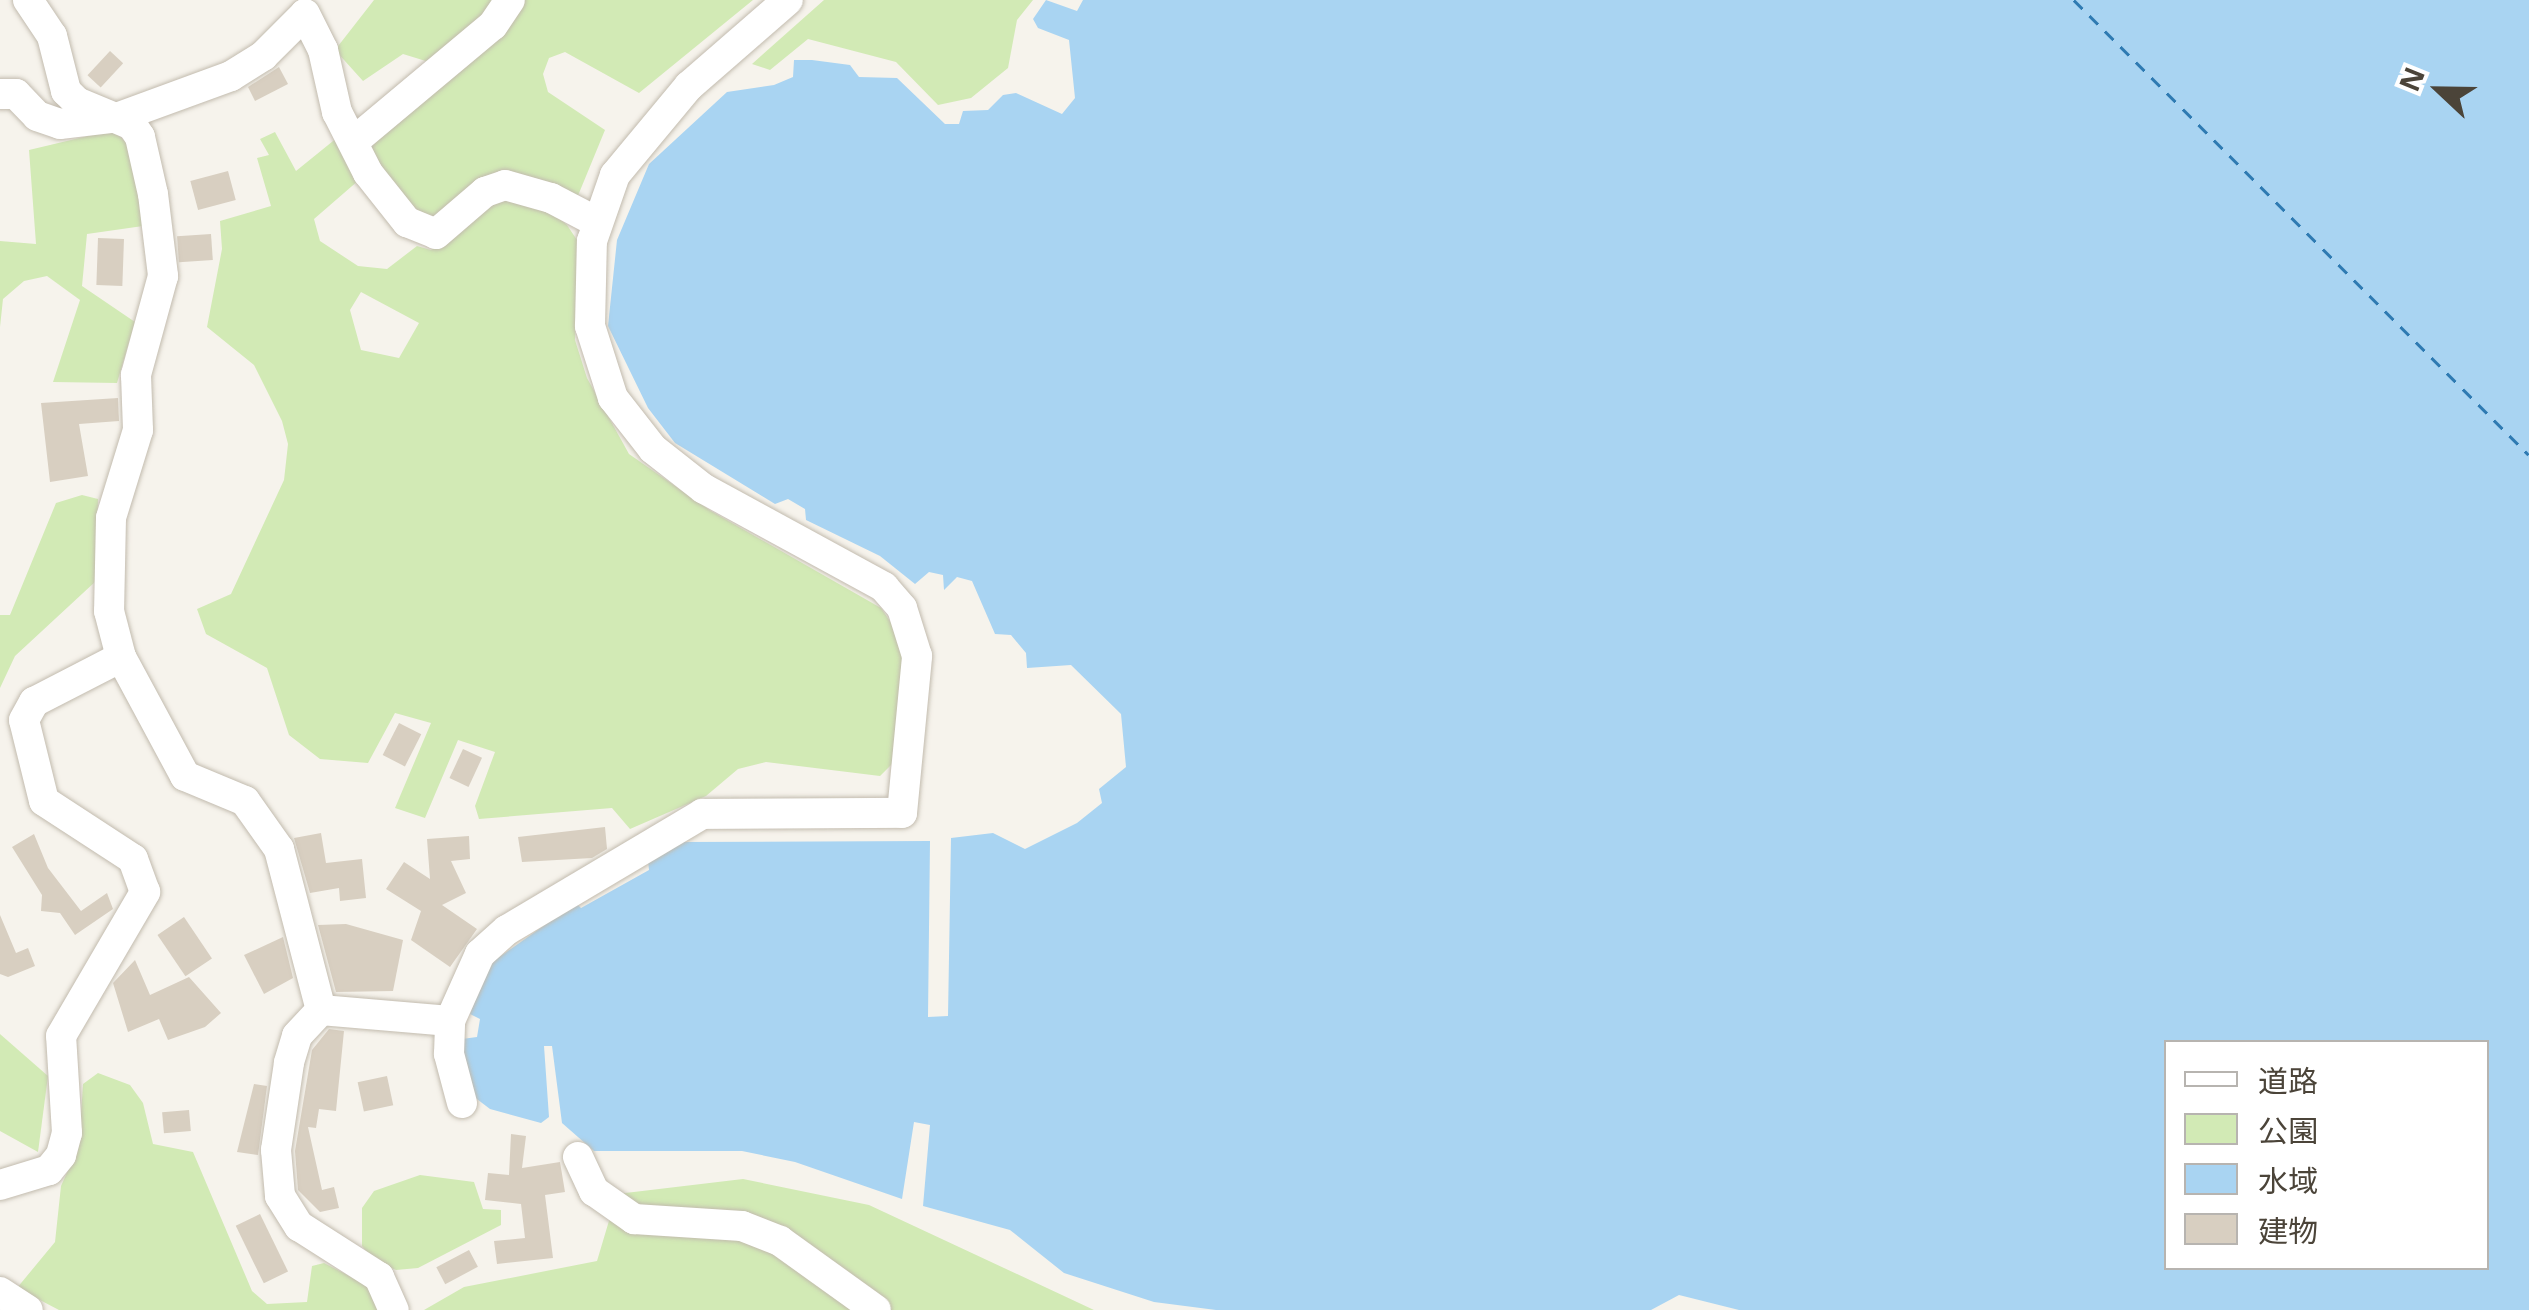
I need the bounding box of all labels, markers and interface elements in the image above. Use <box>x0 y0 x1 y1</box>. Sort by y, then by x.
north arrow <box>2389 40 2489 140</box>
text: N <box>2389 61 2433 96</box>
legend <box>2164 1040 2489 1270</box>
text: 道路 <box>2258 1060 2318 1101</box>
text: 公園 <box>2258 1110 2318 1151</box>
text: 水域 <box>2258 1160 2318 1201</box>
text: 建物 <box>2258 1210 2318 1251</box>

